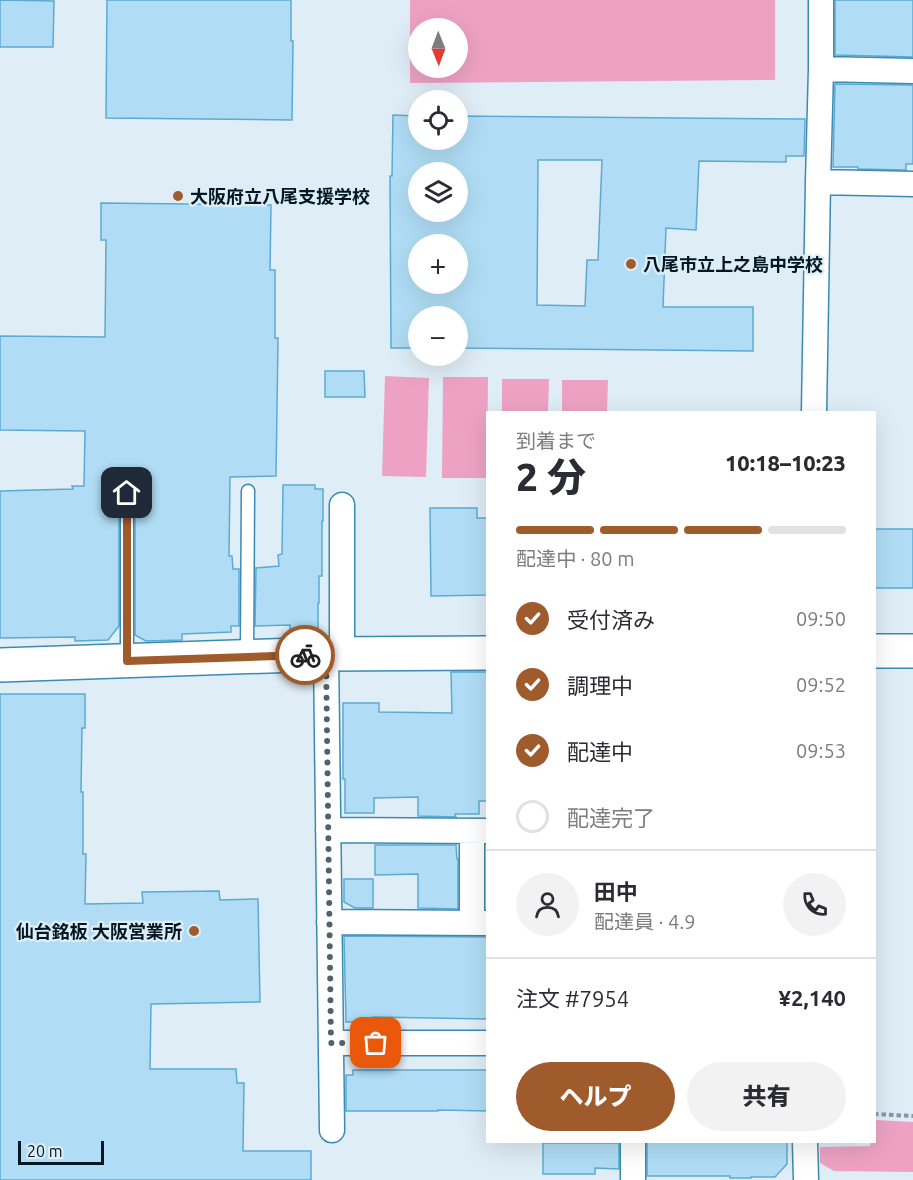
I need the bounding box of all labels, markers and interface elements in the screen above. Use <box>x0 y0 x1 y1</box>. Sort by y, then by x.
north arrow <box>408 18 468 78</box>
map controls <box>408 18 468 366</box>
button: locate <box>408 90 468 150</box>
button: layers <box>408 162 468 222</box>
place label: 大阪府立八尾支援学校 <box>190 186 370 206</box>
marker: 大阪府立八尾支援学校 <box>171 189 185 203</box>
button: + <box>408 234 468 294</box>
place label: 八尾市立上之島中学校 <box>643 254 823 274</box>
marker: 八尾市立上之島中学校 <box>624 257 638 271</box>
button: − <box>408 306 468 366</box>
text: 到着まで <box>516 429 596 452</box>
text: 10:18–10:23 <box>725 450 846 475</box>
text: 2 分 <box>516 455 586 498</box>
pin <box>101 467 152 518</box>
icon: home <box>110 476 143 509</box>
text: 配達中 · 80 m <box>516 547 634 570</box>
icon: check <box>516 602 549 635</box>
text: 受付済み <box>567 607 655 632</box>
text: 09:50 <box>796 607 846 630</box>
courier <box>275 625 335 685</box>
icon: bike <box>289 639 322 672</box>
icon: check <box>516 668 549 701</box>
text: 調理中 <box>567 673 633 698</box>
text: 09:52 <box>796 673 846 696</box>
icon: check <box>516 734 549 767</box>
text: 配達中 <box>567 739 633 764</box>
text: 09:53 <box>796 739 846 762</box>
text: 配達完了 <box>567 805 655 830</box>
button: person <box>516 873 579 936</box>
button: phone <box>783 873 846 936</box>
text: 田中 <box>594 879 638 904</box>
text: 配達員 · 4.9 <box>594 910 696 933</box>
place label: 仙台銘板 大阪営業所 <box>16 921 182 941</box>
marker: 仙台銘板 大阪営業所 <box>187 924 201 938</box>
text: ¥2,140 <box>779 985 846 1010</box>
text: 注文 #7954 <box>516 986 629 1011</box>
pin <box>350 1017 401 1068</box>
icon: bag <box>359 1026 392 1059</box>
button: ヘルプ <box>516 1062 675 1131</box>
button: 共有 <box>687 1062 846 1131</box>
scale bar <box>18 1138 104 1166</box>
text: 20 m <box>27 1142 63 1160</box>

